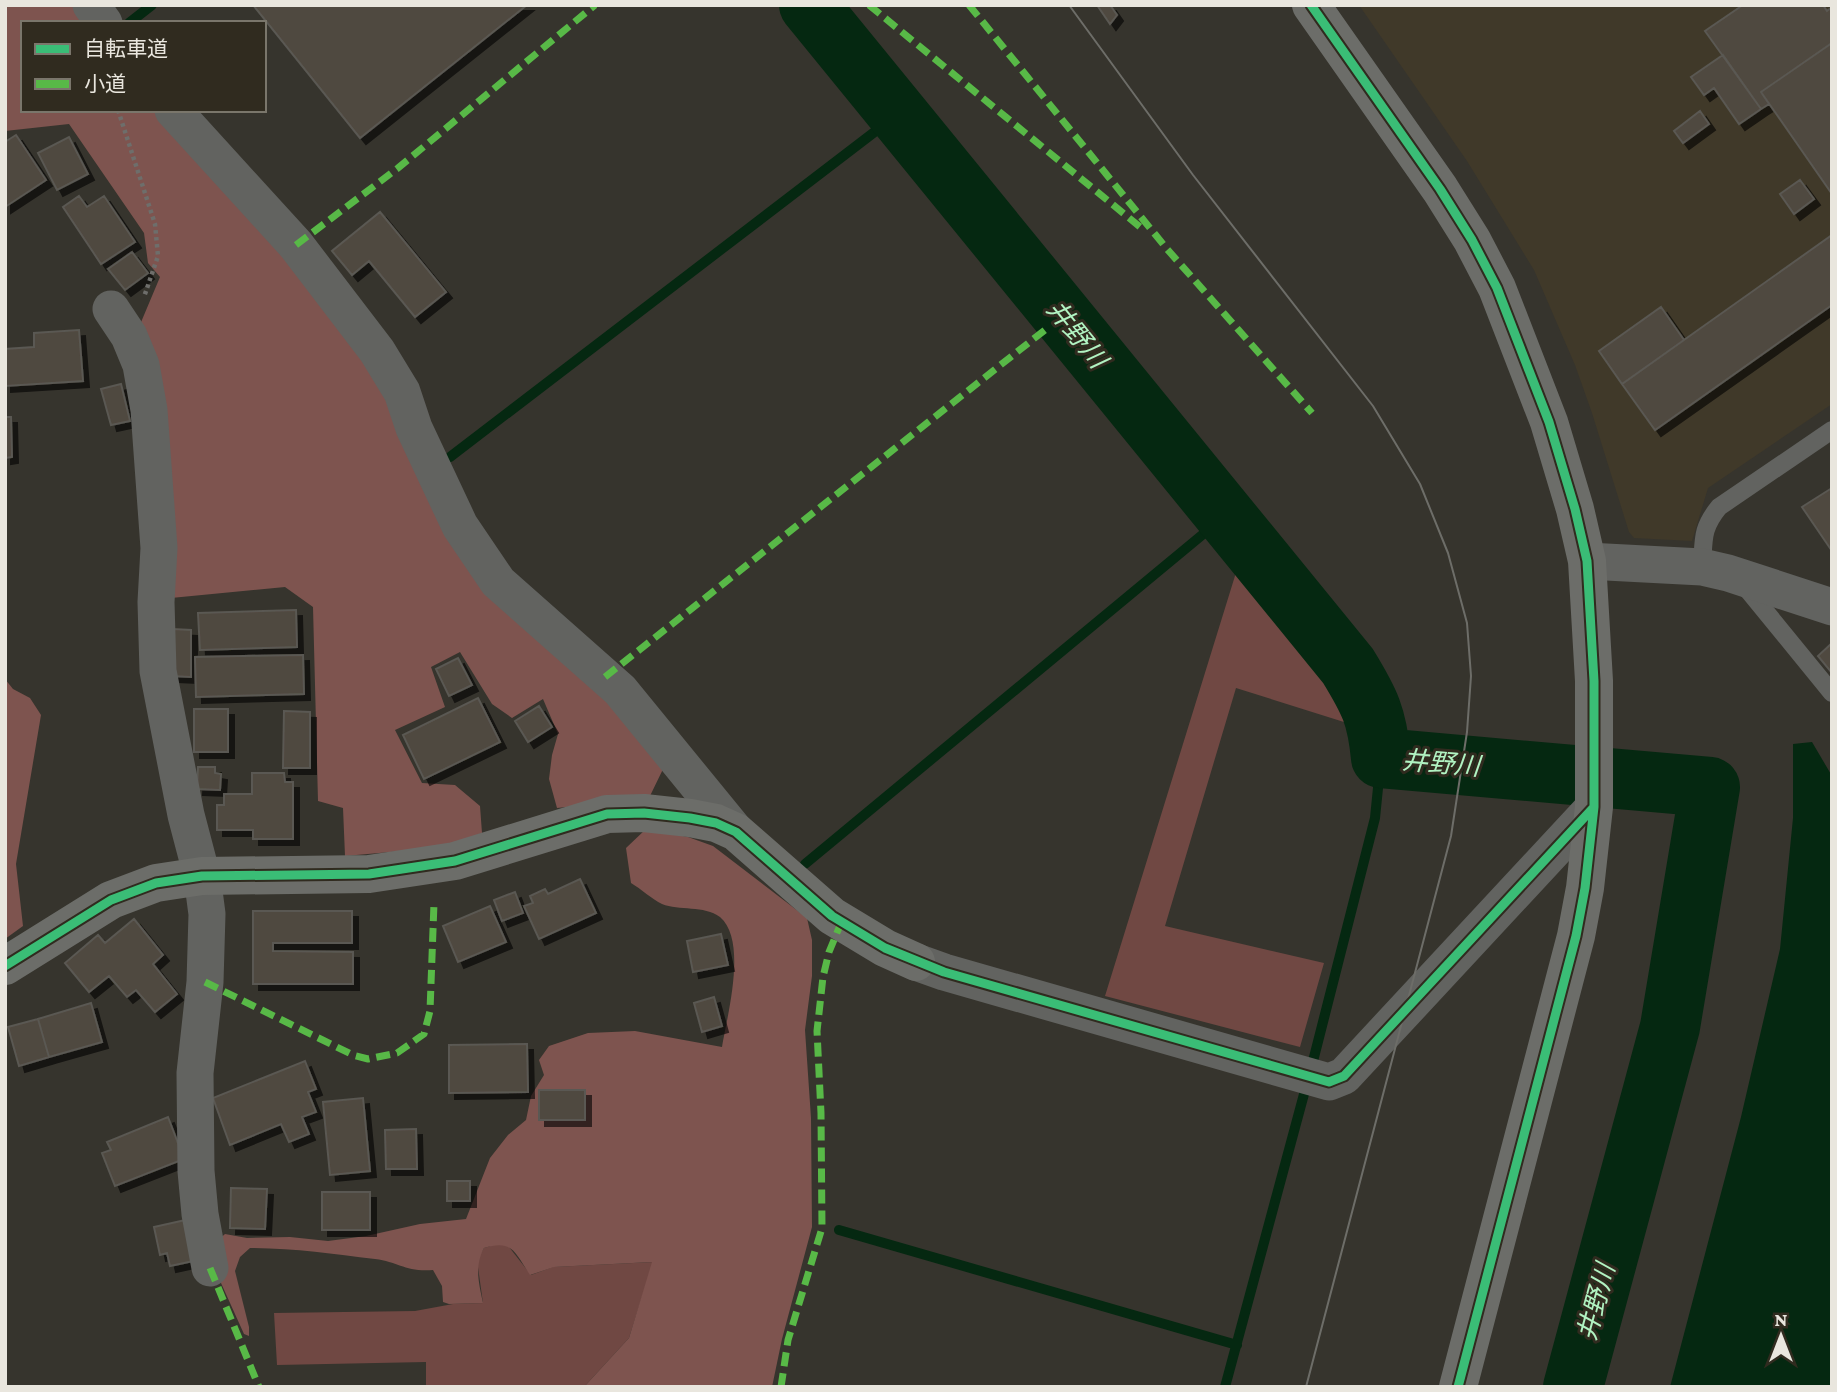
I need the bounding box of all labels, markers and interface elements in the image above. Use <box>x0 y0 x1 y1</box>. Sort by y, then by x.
legend <box>21 21 266 112</box>
text: 自転車道 <box>84 37 168 61</box>
text: 小道 <box>84 72 126 96</box>
water label: 井野川 <box>1041 295 1114 376</box>
water label: 井野川 <box>1401 746 1484 782</box>
water label: 井野川 <box>1572 1258 1621 1344</box>
north arrow <box>1746 1301 1816 1371</box>
text: N <box>1775 1309 1788 1330</box>

